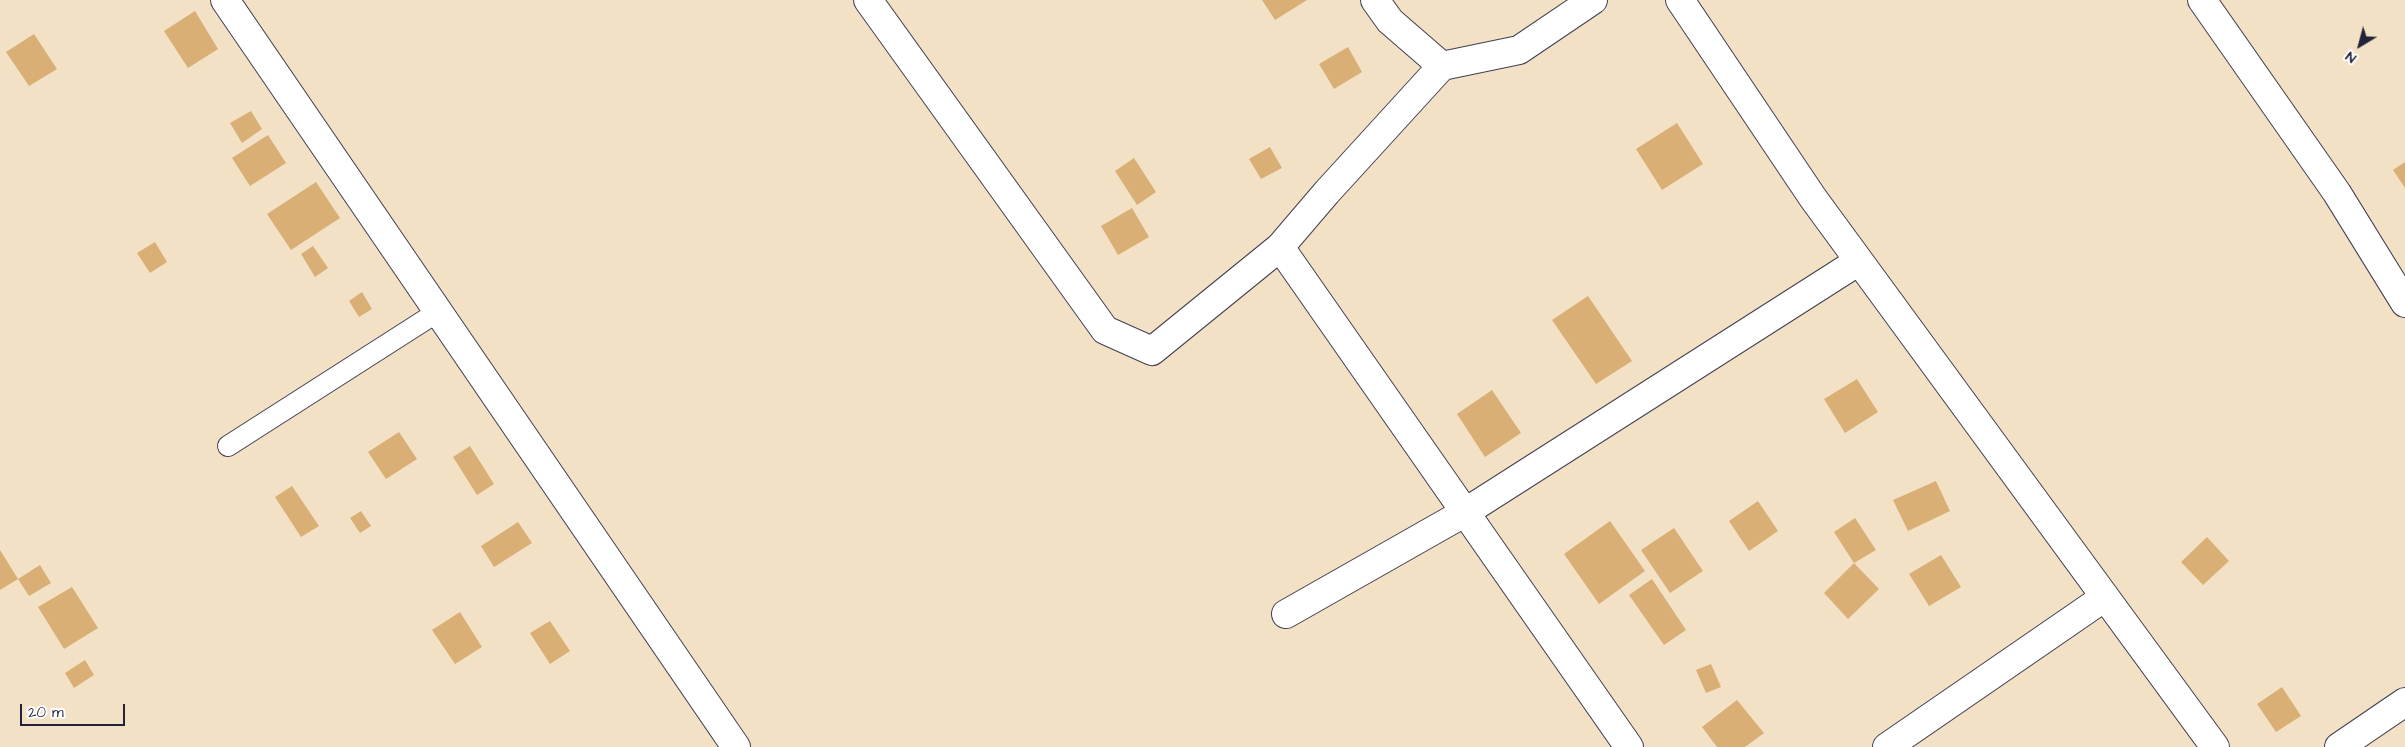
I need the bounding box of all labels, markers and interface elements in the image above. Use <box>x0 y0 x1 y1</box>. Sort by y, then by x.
north arrow <box>2335 20 2385 70</box>
text: N <box>2341 46 2360 68</box>
scale bar <box>22 694 128 726</box>
text: 20 m <box>28 702 64 723</box>

